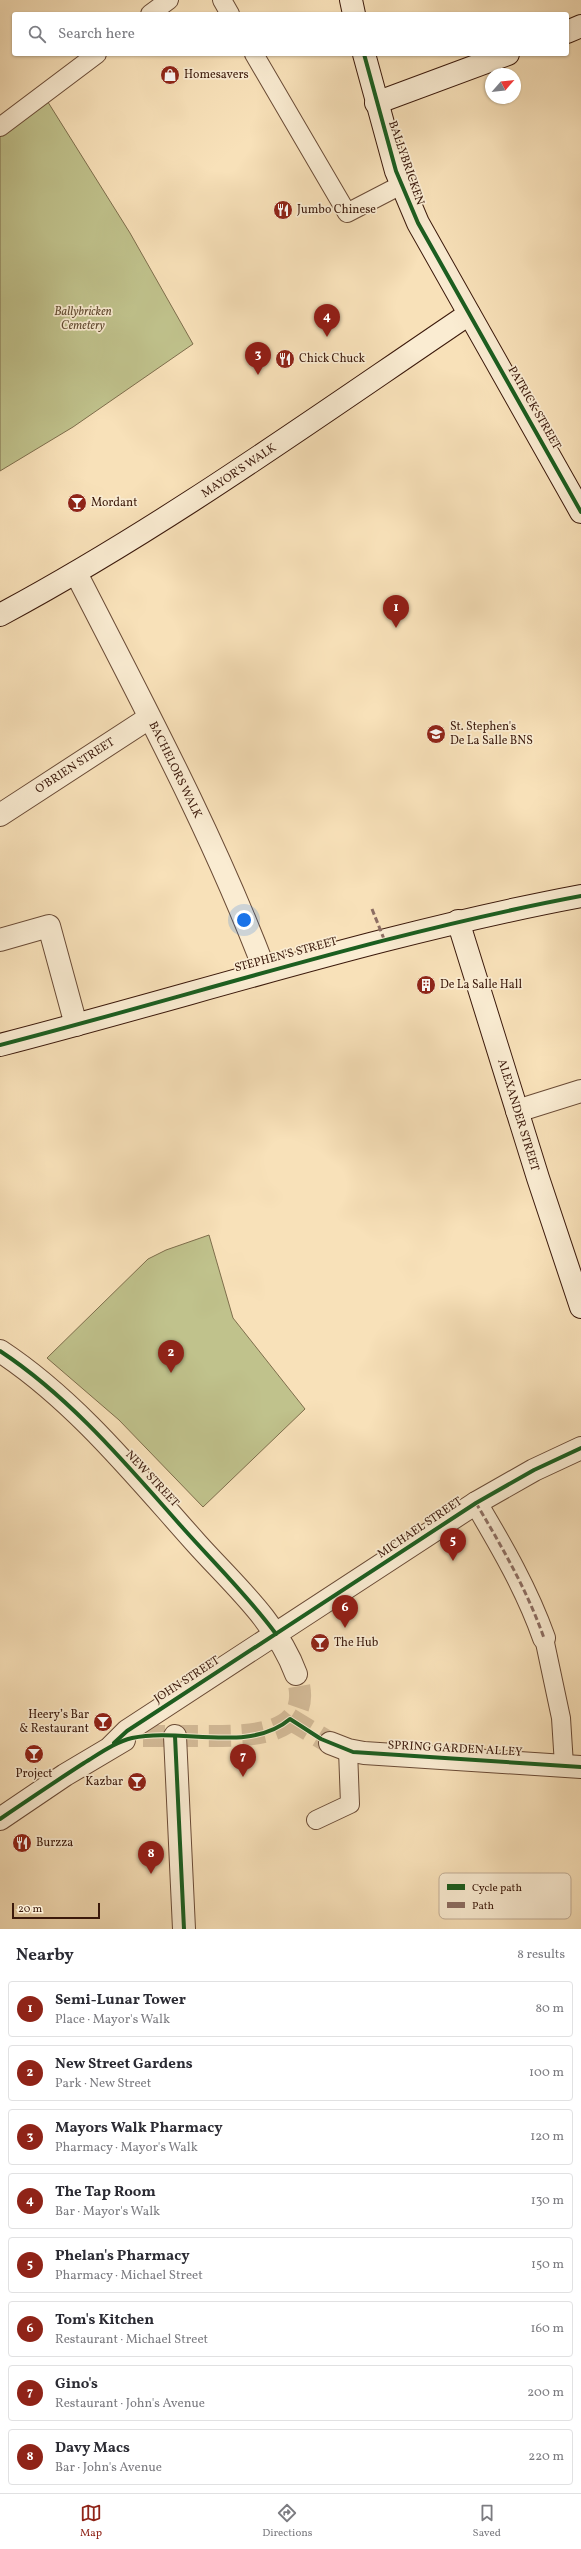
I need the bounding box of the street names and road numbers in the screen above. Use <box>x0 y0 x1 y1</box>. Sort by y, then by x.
street label: BALLYBRICKEN <box>384 119 428 207</box>
street label: PATRICK STREET <box>504 363 564 453</box>
street label: MAYOR'S WALK <box>198 440 280 502</box>
street label: BACHELORS WALK <box>145 719 205 821</box>
street label: O'BRIEN STREET <box>32 734 118 798</box>
street label: STEPHEN'S STREET <box>233 934 339 976</box>
street label: ALEXANDER STREET <box>493 1057 543 1173</box>
street label: NEW STREET <box>122 1447 182 1511</box>
street label: MICHAEL STREET <box>374 1494 466 1562</box>
street label: JOHN STREET <box>151 1653 223 1707</box>
street label: SPRING GARDEN ALLEY <box>387 1737 523 1761</box>

